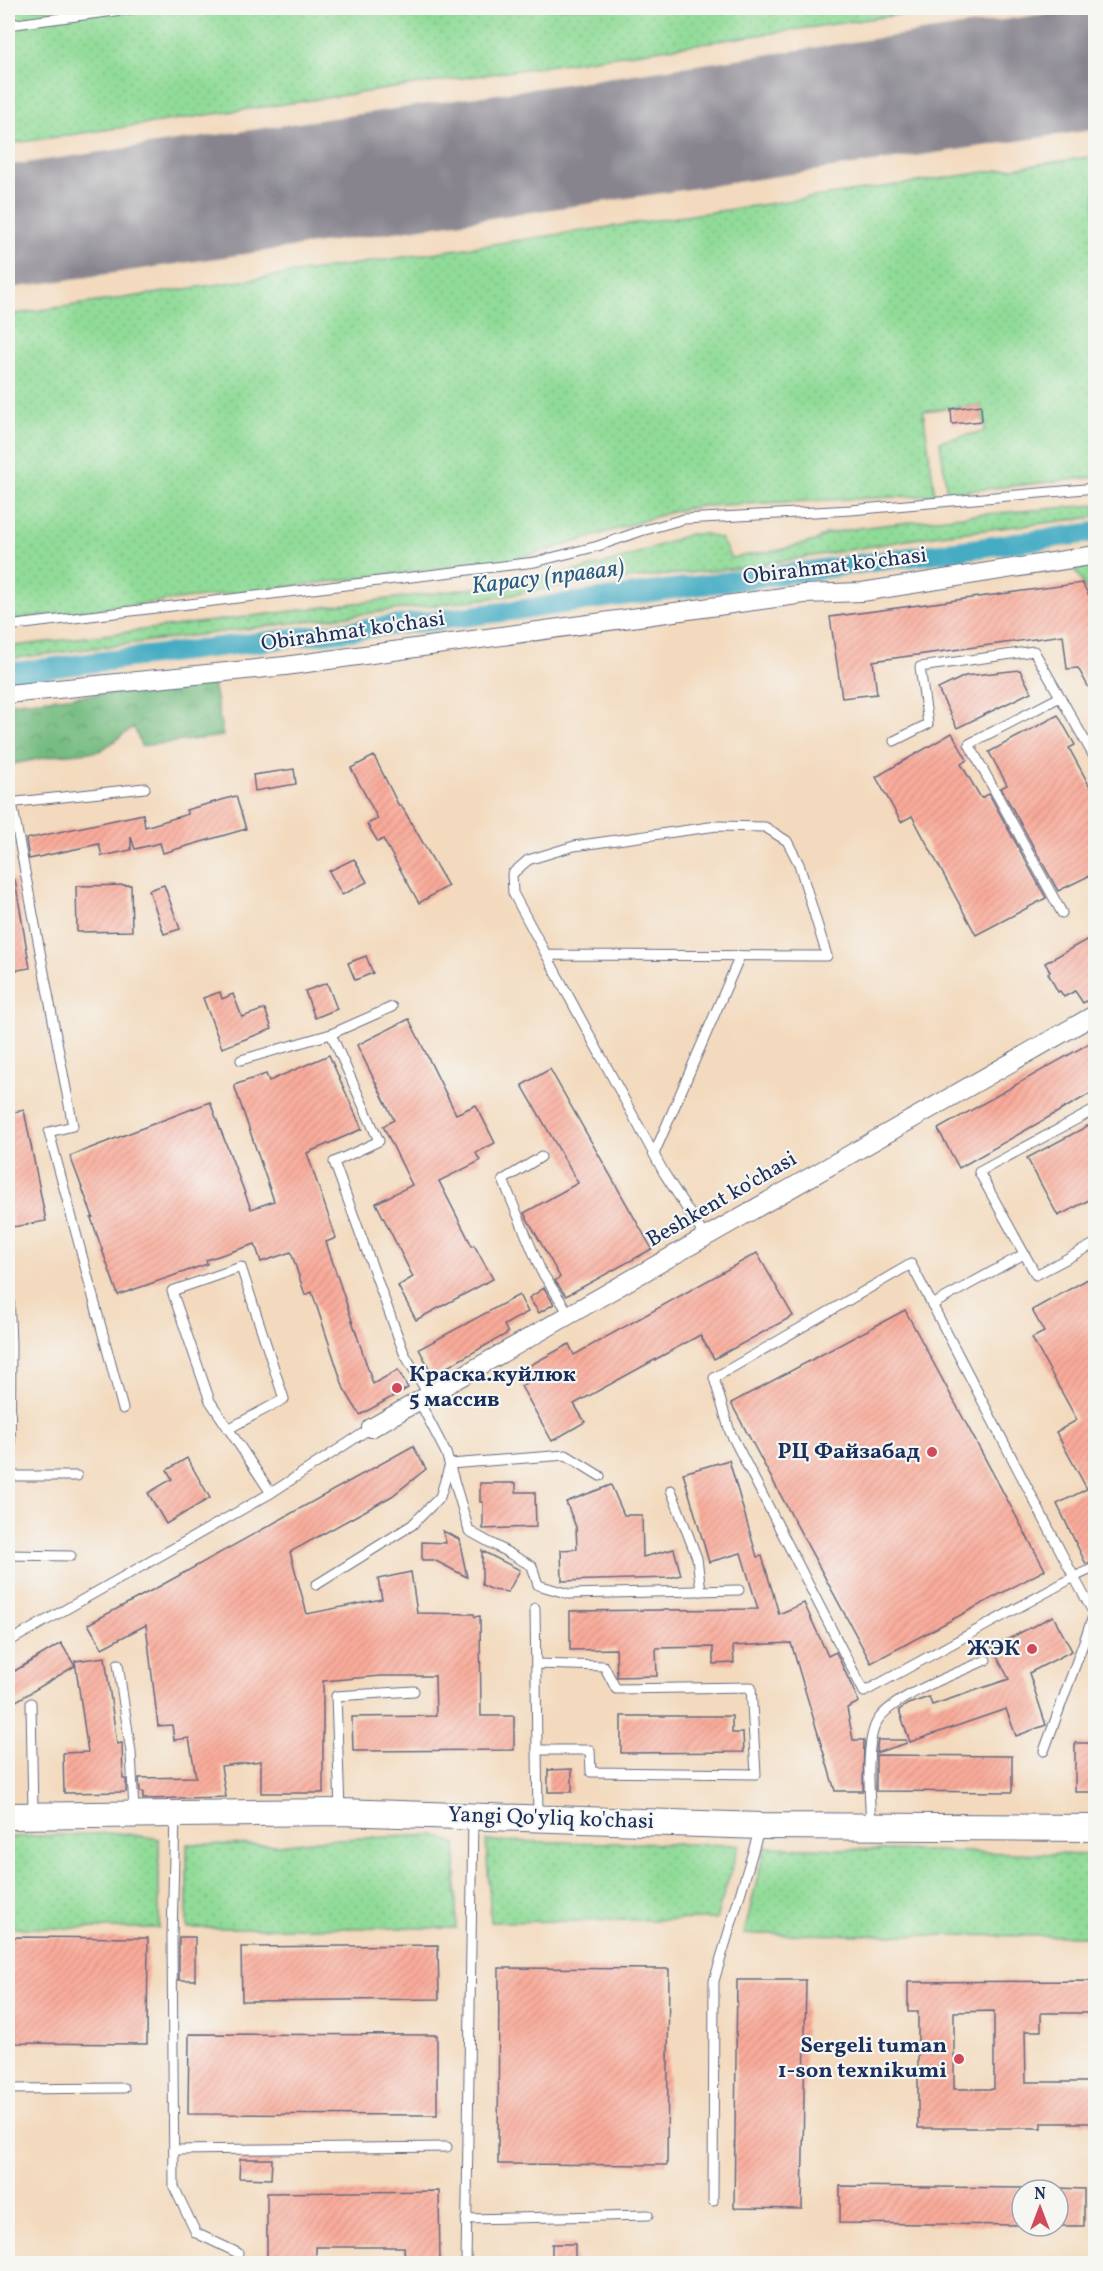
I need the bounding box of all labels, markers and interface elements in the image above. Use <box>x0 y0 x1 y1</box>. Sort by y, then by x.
street label: Obirahmat ko'chasi <box>741 540 929 594</box>
water label: Карасу (правая) <box>469 552 627 604</box>
street label: Obirahmat ko'chasi <box>259 604 447 660</box>
street label: Beshkent ko'chasi <box>641 1144 803 1256</box>
place label: Краска.куйлюк 5 массив <box>409 1360 576 1416</box>
marker: Краска.куйлюк 5 массив <box>390 1381 404 1395</box>
place label: РЦ Файзабад <box>777 1437 920 1468</box>
marker: РЦ Файзабад <box>925 1445 939 1459</box>
place label: ЖЭК <box>967 1634 1020 1665</box>
marker: ЖЭК <box>1025 1642 1039 1656</box>
street label: Yangi Qo'yliq ko'chasi <box>447 1800 655 1838</box>
place label: Sergeli tuman 1-son texnikumi <box>778 2031 947 2087</box>
marker: Sergeli tuman 1-son texnikumi <box>952 2052 966 2066</box>
north arrow <box>1010 2178 1070 2238</box>
text: N <box>1034 2184 1046 2206</box>

